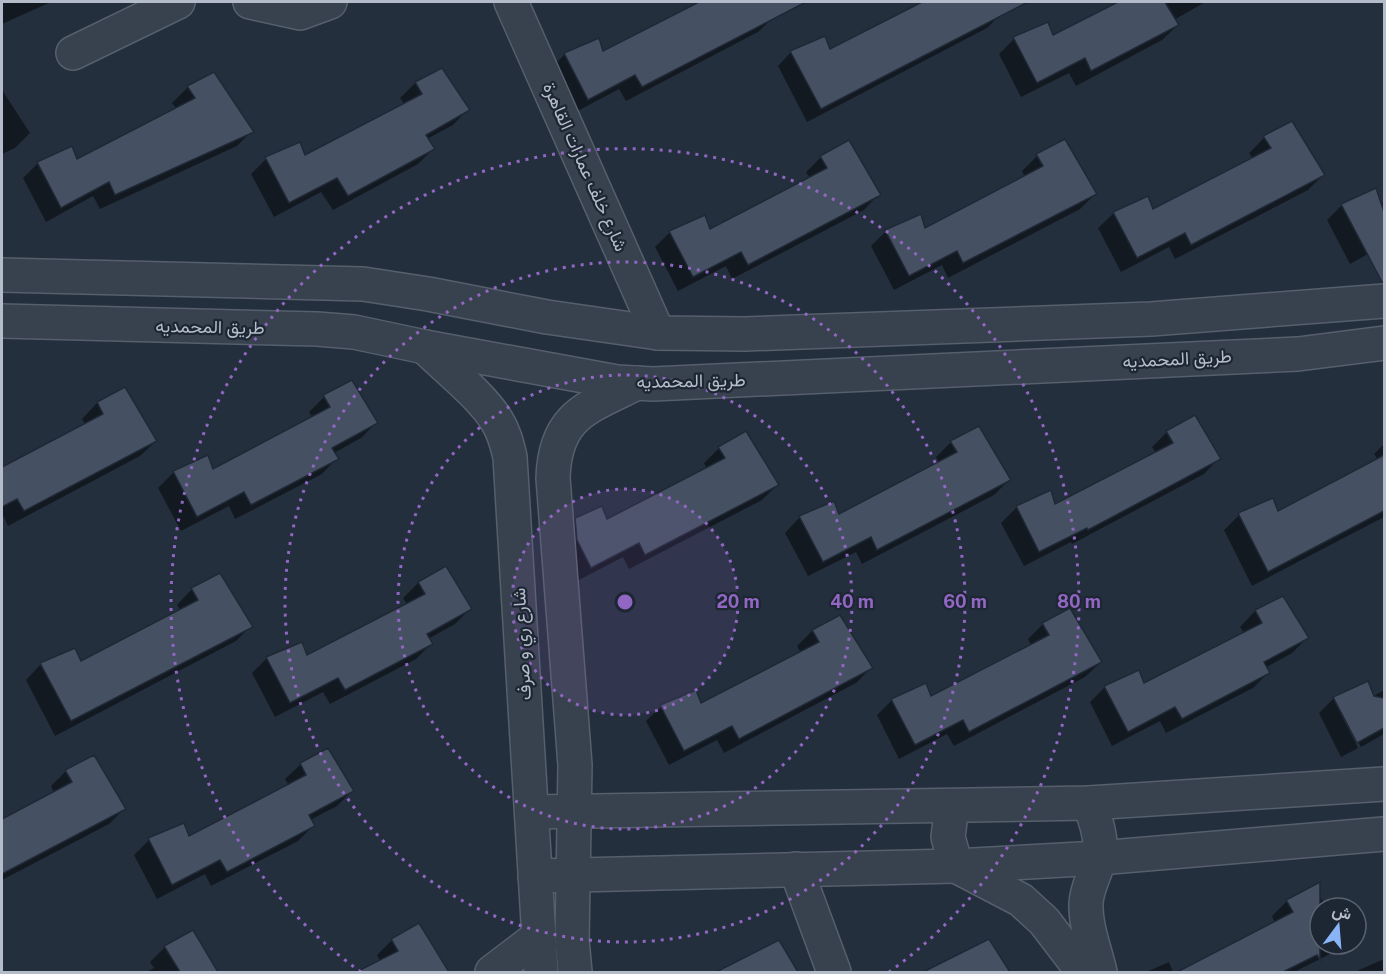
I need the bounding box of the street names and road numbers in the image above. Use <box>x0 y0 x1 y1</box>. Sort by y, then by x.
street label: شارع خلف عمارات القاهرة <box>537 79 632 255</box>
street label: طريق المحمديه <box>155 315 265 339</box>
street label: طريق المحمديه <box>1122 345 1232 373</box>
street label: طريق المحمديه <box>636 369 746 393</box>
street label: شارع ري و صرف <box>508 587 540 701</box>

